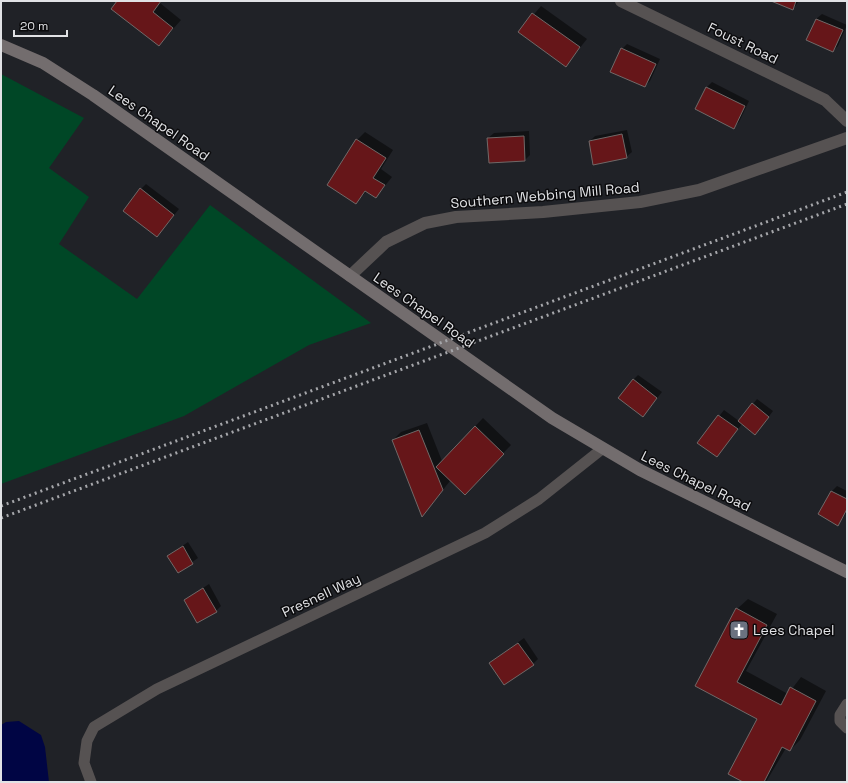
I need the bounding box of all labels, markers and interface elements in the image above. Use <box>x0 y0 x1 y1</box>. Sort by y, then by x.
scale bar <box>14 12 67 38</box>
text: 20 m <box>20 18 48 34</box>
street label: Foust Road <box>705 18 781 68</box>
street label: Lees Chapel Road <box>105 81 213 165</box>
street label: Southern Webbing Mill Road <box>450 178 640 212</box>
street label: Lees Chapel Road <box>370 268 478 352</box>
street label: Lees Chapel Road <box>638 447 754 515</box>
street label: Presnell Way <box>279 569 363 621</box>
church icon: Lees Chapel <box>728 619 750 641</box>
place label: Lees Chapel <box>753 621 835 639</box>

